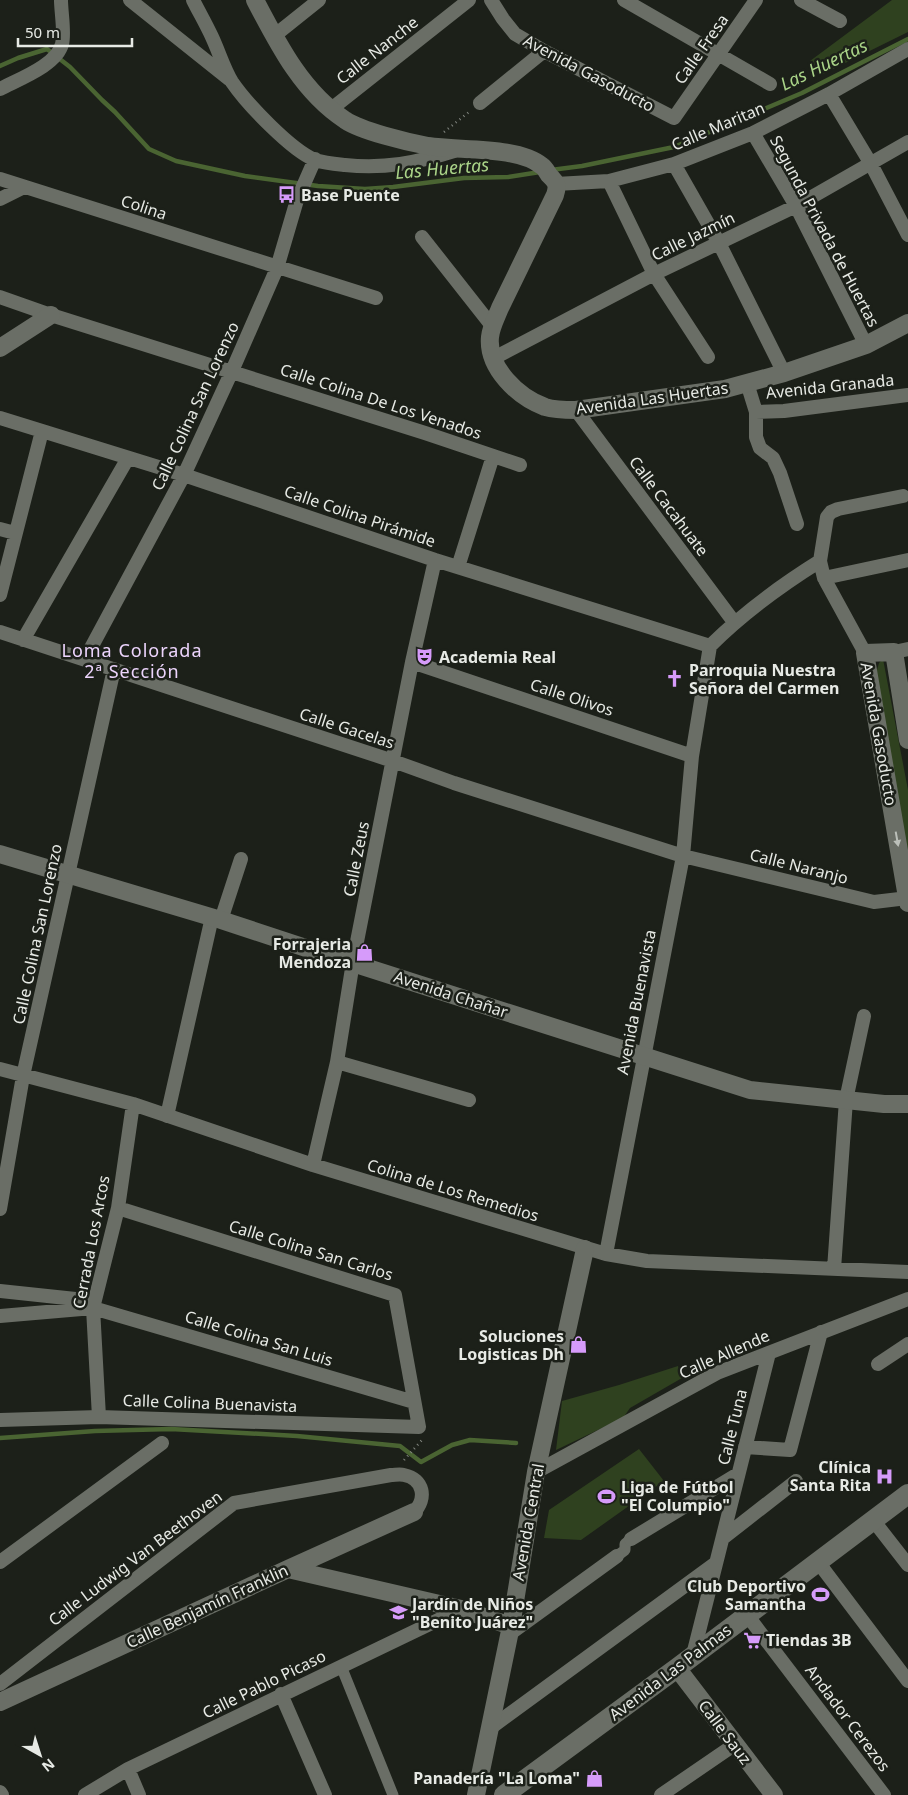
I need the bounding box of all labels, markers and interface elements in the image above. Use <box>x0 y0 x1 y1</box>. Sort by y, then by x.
street label: Calle Fresa <box>669 10 733 88</box>
street label: Calle Nanche <box>332 11 422 89</box>
scale bar <box>18 15 131 47</box>
text: 50 m <box>25 22 60 42</box>
street label: Avenida Gasoducto <box>520 29 658 117</box>
water label: Las Huertas <box>776 33 871 96</box>
street label: Calle Maritan <box>668 96 768 156</box>
street label: Segunda Privada de Huertas <box>765 131 885 331</box>
water label: Las Huertas <box>394 152 490 184</box>
place label: Base Puente <box>301 184 400 206</box>
bus stop icon: Base Puente <box>277 185 297 205</box>
street label: Colina <box>118 189 170 225</box>
street label: Calle Jazmín <box>648 206 738 266</box>
street label: Calle Colina San Lorenzo <box>146 318 244 494</box>
street label: Calle Colina De Los Venados <box>277 358 485 444</box>
street label: Avenida Granada <box>765 368 895 404</box>
street label: Avenida Las Huertas <box>575 376 729 420</box>
street label: Calle Cacahuate <box>624 452 714 560</box>
street label: Calle Colina Pirámide <box>281 480 439 552</box>
district label: Loma Colorada 2ª Sección <box>61 638 203 683</box>
place label: Academia Real <box>439 646 556 668</box>
theatre icon: Academia Real <box>415 647 435 667</box>
place label: Parroquia Nuestra Señora del Carmen <box>689 659 840 699</box>
street label: Avenida Gasoducto <box>856 661 902 807</box>
church icon: Parroquia Nuestra Señora del Carmen <box>665 669 685 689</box>
street label: Calle Olivos <box>527 673 617 721</box>
street label: Calle Gacelas <box>297 702 397 754</box>
street label: Calle Zeus <box>338 819 374 899</box>
one-way arrow <box>893 831 901 847</box>
street label: Calle Colina San Lorenzo <box>7 842 67 1026</box>
street label: Calle Naranjo <box>748 843 850 889</box>
street label: Avenida Buenavista <box>611 928 661 1076</box>
place label: Forrajeria Mendoza <box>273 933 351 973</box>
shop icon: Forrajeria Mendoza <box>355 943 375 963</box>
street label: Avenida Chañar <box>391 965 511 1023</box>
street label: Colina de Los Remedios <box>365 1153 541 1227</box>
street label: Cerrada Los Arcos <box>67 1173 115 1311</box>
street label: Calle Colina San Carlos <box>226 1215 396 1285</box>
street label: Calle Colina San Luis <box>182 1305 336 1371</box>
street label: Calle Allende <box>675 1324 773 1384</box>
place label: Soluciones Logisticas Dh <box>458 1325 564 1365</box>
shop icon: Soluciones Logisticas Dh <box>568 1335 588 1355</box>
street label: Calle Tuna <box>712 1387 752 1467</box>
street label: Calle Colina Buenavista <box>122 1389 298 1417</box>
place label: Clínica Santa Rita <box>790 1456 871 1496</box>
street label: Avenida Central <box>507 1462 549 1582</box>
hospital icon: Clínica Santa Rita <box>875 1466 895 1486</box>
place label: Liga de Fútbol "El Columpio" <box>621 1476 733 1516</box>
street label: Calle Ludwig Van Beethoven <box>44 1485 226 1631</box>
sports icon: Liga de Fútbol "El Columpio" <box>597 1486 617 1506</box>
street label: Calle Benjamín Franklin <box>122 1559 292 1653</box>
place label: Club Deportivo Samantha <box>687 1575 806 1615</box>
sports icon: Club Deportivo Samantha <box>810 1585 830 1605</box>
place label: Jardín de Niños "Benito Juárez" <box>410 1593 533 1633</box>
school or university icon: Jardín de Niños "Benito Juárez" <box>388 1603 408 1623</box>
street label: Avenida Las Palmas <box>604 1619 736 1725</box>
place label: Tiendas 3B <box>766 1629 852 1651</box>
supermarket icon: Tiendas 3B <box>742 1630 762 1650</box>
street label: Calle Pablo Picaso <box>199 1645 329 1723</box>
street label: Andador Cerezos <box>801 1660 895 1776</box>
street label: Calle Sauz <box>693 1695 757 1769</box>
north arrow <box>15 1730 65 1780</box>
text: N <box>38 1755 59 1776</box>
place label: Panadería "La Loma" <box>413 1767 580 1789</box>
shop icon: Panadería "La Loma" <box>584 1768 604 1788</box>

